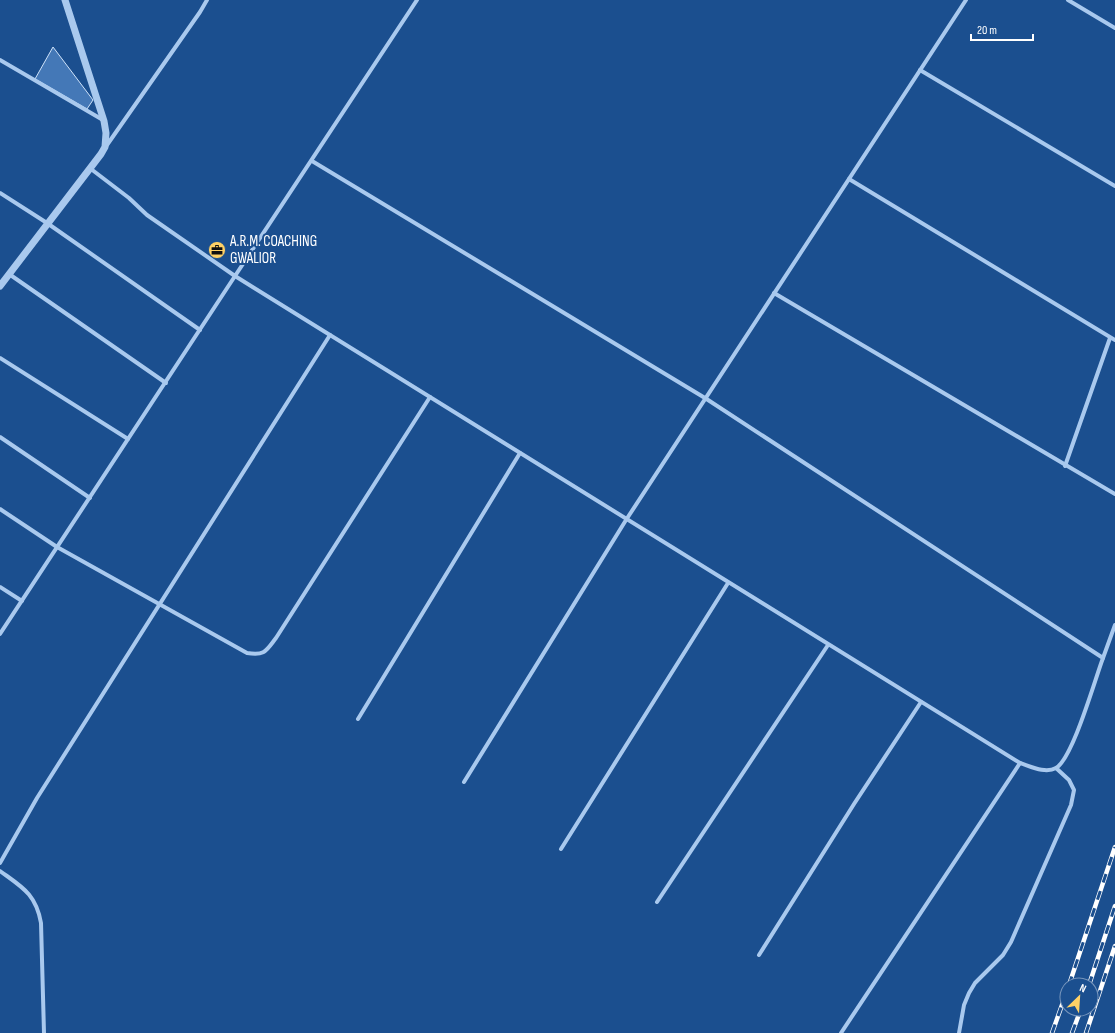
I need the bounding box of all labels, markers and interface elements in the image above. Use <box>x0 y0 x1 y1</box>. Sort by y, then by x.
scale bar <box>971 16 1033 42</box>
text: 20 m <box>977 23 997 38</box>
place label: A.R.M. COACHING GWALIOR <box>229 232 317 268</box>
office icon: A.R.M. COACHING GWALIOR <box>207 240 227 260</box>
north arrow <box>1059 977 1099 1017</box>
text: N <box>1078 981 1089 996</box>

